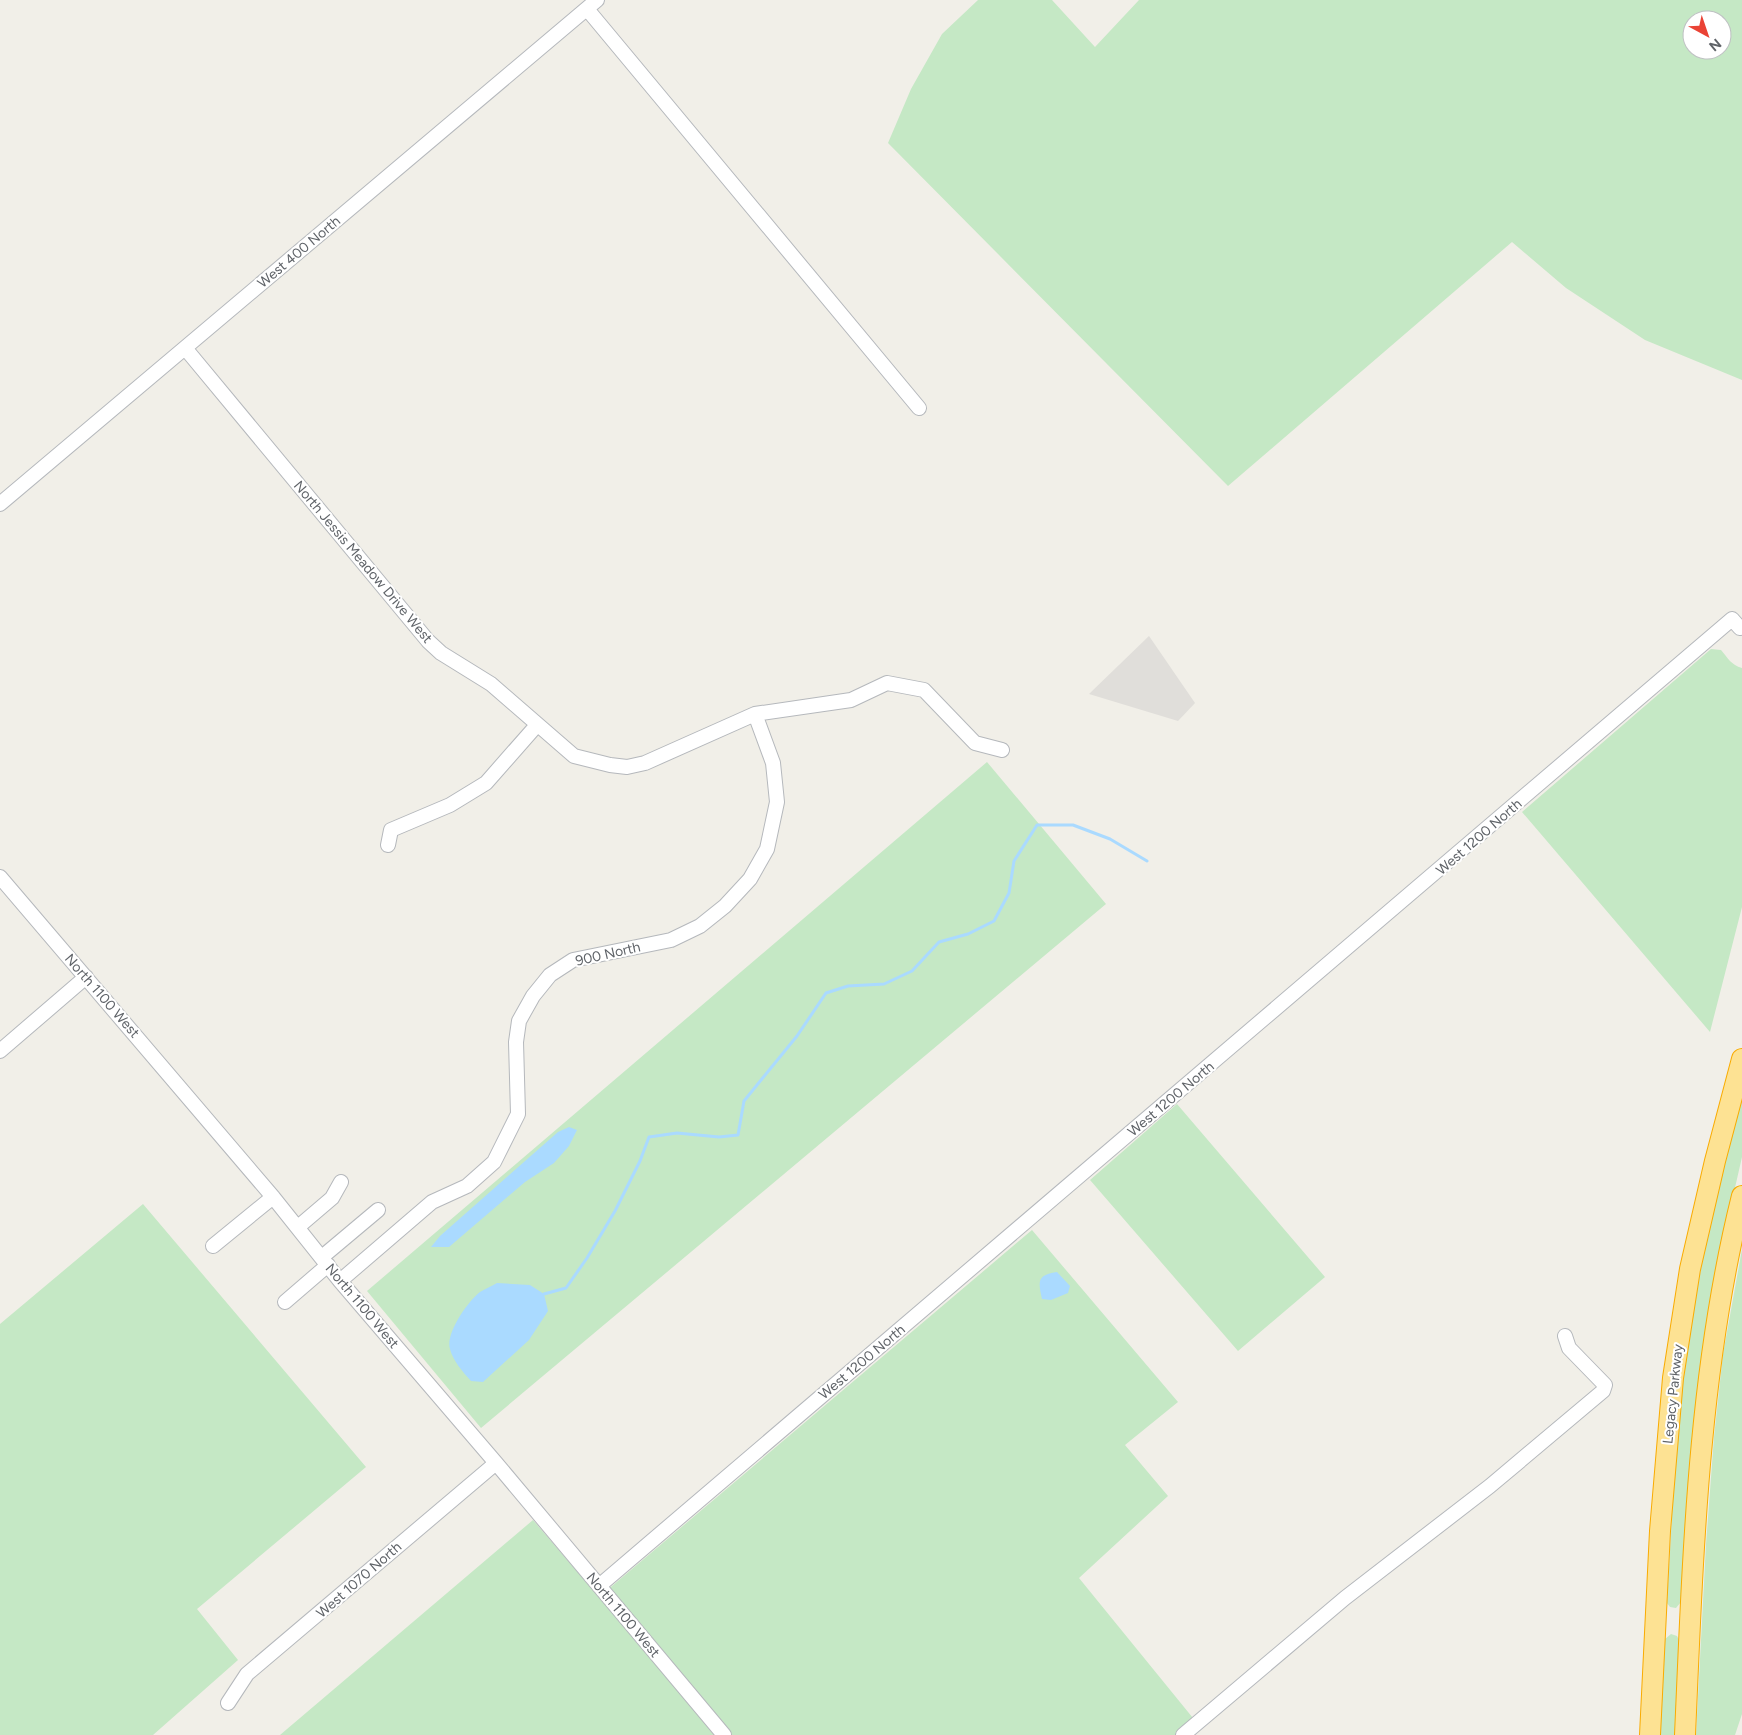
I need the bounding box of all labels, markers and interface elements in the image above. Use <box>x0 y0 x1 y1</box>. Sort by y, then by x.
north arrow <box>1682 10 1732 60</box>
text: N <box>1705 35 1725 55</box>
street label: West 400 North <box>254 212 344 292</box>
street label: North Jessis Meadow Drive West <box>290 477 436 647</box>
street label: West 1200 North <box>1433 795 1525 879</box>
street label: 900 North <box>574 938 642 970</box>
street label: North 1100 West <box>61 951 143 1041</box>
street label: West 1200 North <box>1124 1058 1218 1140</box>
street label: North 1100 West <box>322 1260 402 1352</box>
street label: West 1200 North <box>815 1321 909 1403</box>
street label: Legacy Parkway <box>1659 1343 1687 1445</box>
street label: West 1070 North <box>313 1538 405 1622</box>
street label: North 1100 West <box>583 1569 663 1661</box>

